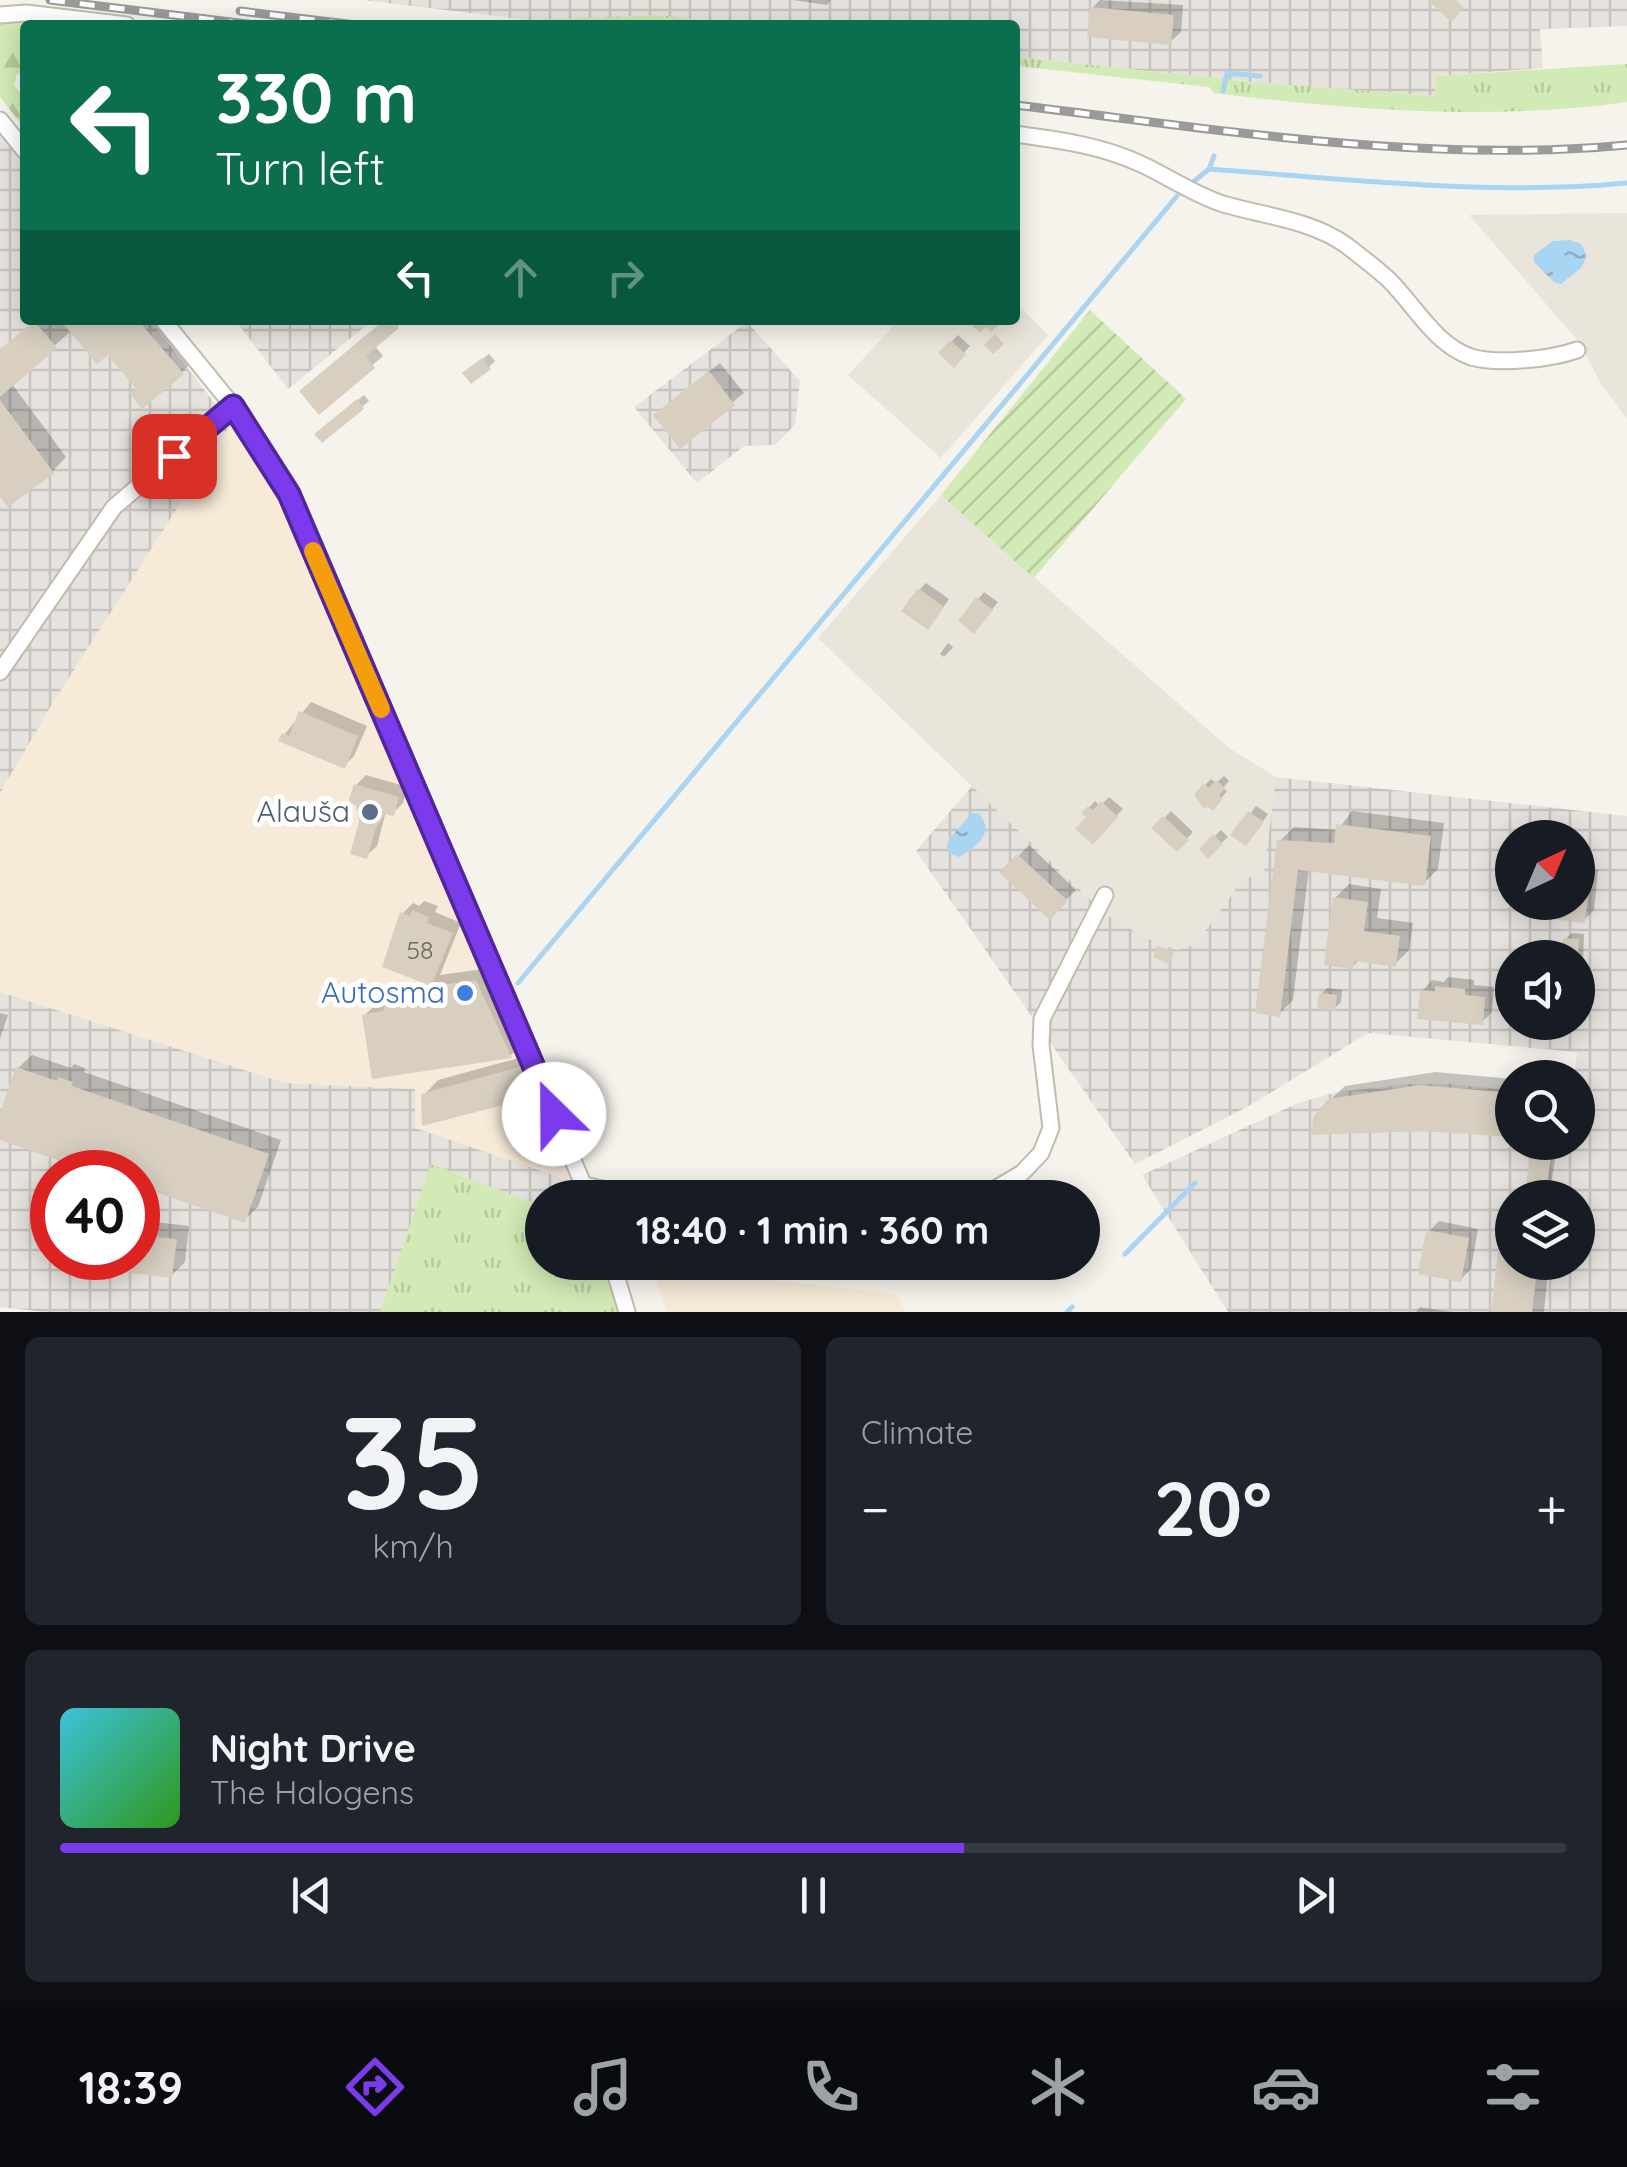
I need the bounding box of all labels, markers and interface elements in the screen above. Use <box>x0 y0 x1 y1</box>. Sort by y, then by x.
text: 330 m <box>215 53 417 141</box>
icon: left <box>50 60 180 190</box>
text: Turn left <box>215 140 385 196</box>
icon: left <box>388 250 443 305</box>
icon: ahead <box>493 250 548 305</box>
icon: right <box>598 250 653 305</box>
pin <box>132 414 217 499</box>
icon: arrive <box>147 429 202 484</box>
place label: Alauša <box>256 792 350 830</box>
marker: Alauša <box>359 801 381 823</box>
north arrow <box>1495 820 1595 920</box>
map controls <box>1495 820 1595 1280</box>
house number: 58 <box>406 934 434 965</box>
button: sound <box>1495 940 1595 1040</box>
place label: Autosma <box>321 973 445 1011</box>
marker: Autosma <box>454 982 476 1004</box>
button: search <box>1495 1060 1595 1160</box>
position arrow <box>502 1062 606 1166</box>
speed limit sign: 40 <box>30 1150 160 1280</box>
button: layers <box>1495 1180 1595 1280</box>
text: 18:40 · 1 min · 360 m <box>636 1206 989 1254</box>
text: 35 <box>341 1379 485 1542</box>
text: Climate <box>861 1412 973 1452</box>
text: 20° <box>1154 1461 1272 1555</box>
text: − <box>861 1474 890 1543</box>
text: + <box>1536 1474 1567 1543</box>
text: km/h <box>372 1526 454 1566</box>
text: Night Drive <box>210 1724 416 1772</box>
text: The Halogens <box>210 1772 414 1812</box>
icon: previous <box>284 1868 339 1923</box>
icon: pause <box>786 1868 841 1923</box>
icon: next <box>1288 1868 1343 1923</box>
icon: directions <box>340 2052 410 2122</box>
icon: music <box>568 2052 638 2122</box>
icon: phone <box>796 2052 866 2122</box>
icon: climate <box>1023 2052 1093 2122</box>
icon: car <box>1251 2052 1321 2122</box>
icon: filters <box>1478 2052 1548 2122</box>
text: 18:39 <box>79 2059 183 2115</box>

